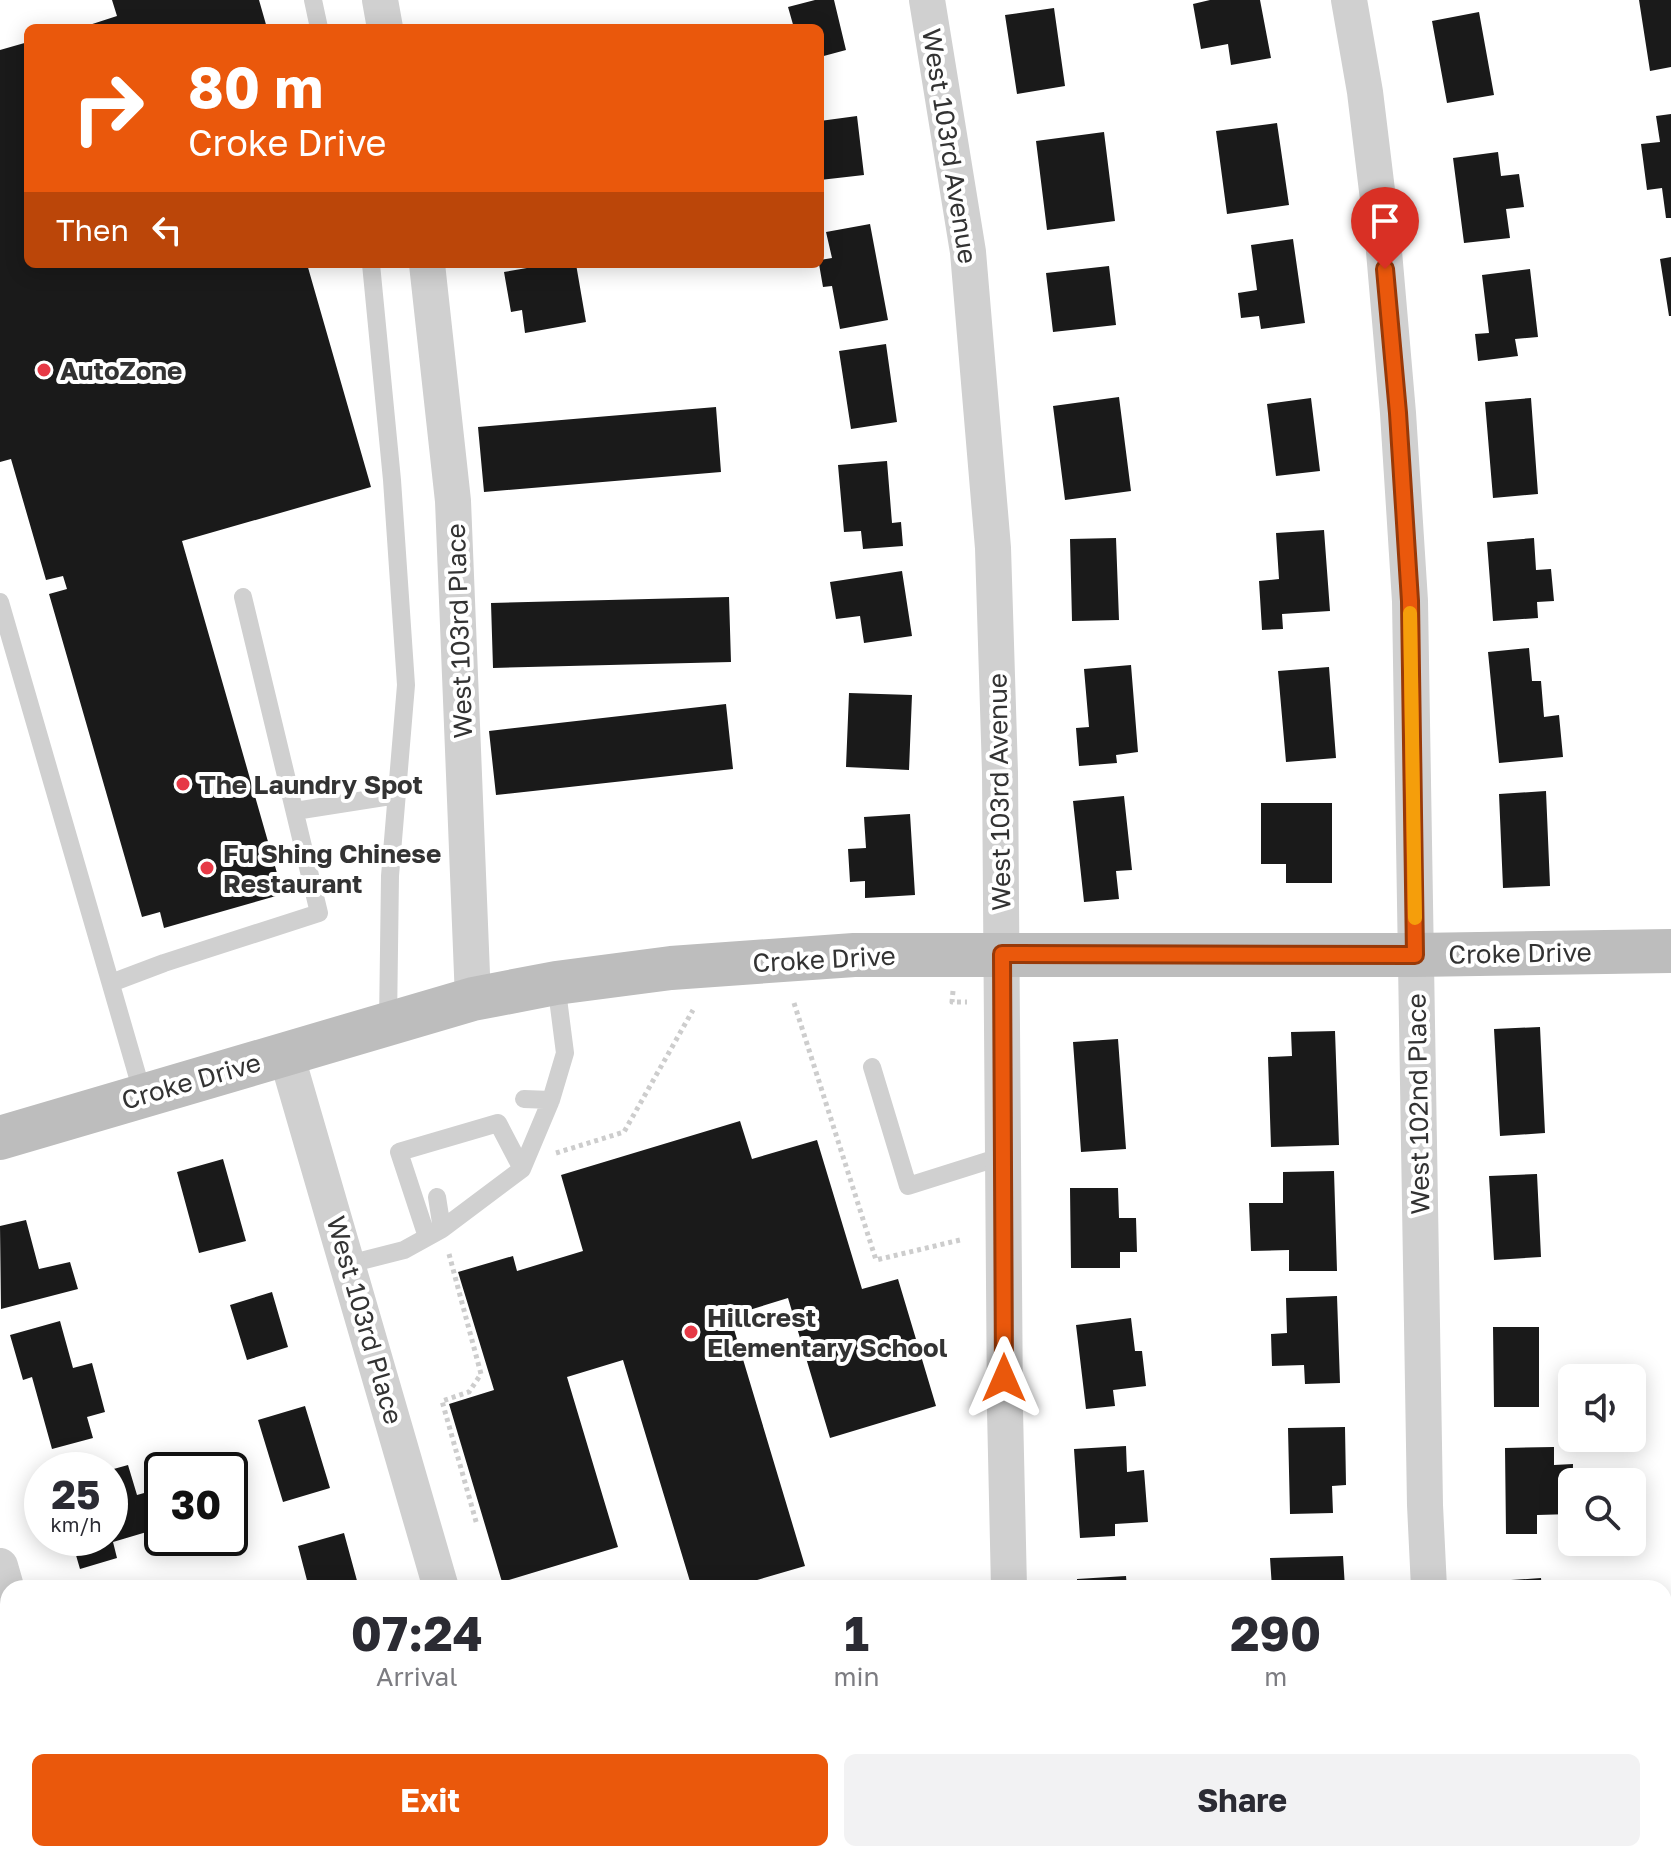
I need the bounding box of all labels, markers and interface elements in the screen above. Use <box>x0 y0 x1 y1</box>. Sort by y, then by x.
street label: West 103rd Avenue <box>916 26 984 266</box>
text: 80 m <box>188 53 323 120</box>
icon: right <box>56 56 160 160</box>
text: Croke Drive <box>188 121 386 164</box>
pin <box>1351 187 1419 269</box>
icon: arrive <box>1363 199 1407 243</box>
icon: left <box>145 208 189 252</box>
text: Then <box>56 212 129 248</box>
place label: AutoZone <box>60 355 182 386</box>
marker: AutoZone <box>35 361 53 379</box>
street label: West 103rd Place <box>440 523 478 739</box>
street label: West 103rd Avenue <box>981 673 1017 911</box>
place label: The Laundry Spot <box>199 769 423 800</box>
marker: The Laundry Spot <box>174 775 192 793</box>
place label: Fu Shing Chinese Restaurant <box>223 838 441 899</box>
marker: Fu Shing Chinese Restaurant <box>198 859 216 877</box>
street label: Croke Drive <box>1448 936 1592 970</box>
street label: Croke Drive <box>752 940 896 978</box>
street label: West 102nd Place <box>1401 993 1435 1215</box>
street label: Croke Drive <box>118 1046 264 1116</box>
street label: West 103rd Place <box>320 1212 410 1428</box>
place label: Hillcrest Elementary School <box>707 1302 948 1363</box>
marker: Hillcrest Elementary School <box>682 1323 700 1341</box>
position arrow <box>962 1336 1046 1420</box>
map controls <box>1558 1364 1646 1556</box>
button: sound <box>1558 1364 1646 1452</box>
speed limit sign: 30 <box>144 1452 248 1556</box>
button: search <box>1558 1468 1646 1556</box>
text: 25 <box>52 1470 100 1518</box>
text: km/h <box>51 1512 101 1536</box>
text: 07:24 <box>351 1604 483 1662</box>
text: 1 <box>844 1604 869 1662</box>
text: 290 <box>1230 1604 1321 1662</box>
text: Arrival <box>376 1661 457 1692</box>
text: min <box>834 1661 879 1692</box>
text: m <box>1264 1661 1287 1692</box>
button: Exit <box>32 1754 828 1846</box>
button: Share <box>844 1754 1640 1846</box>

